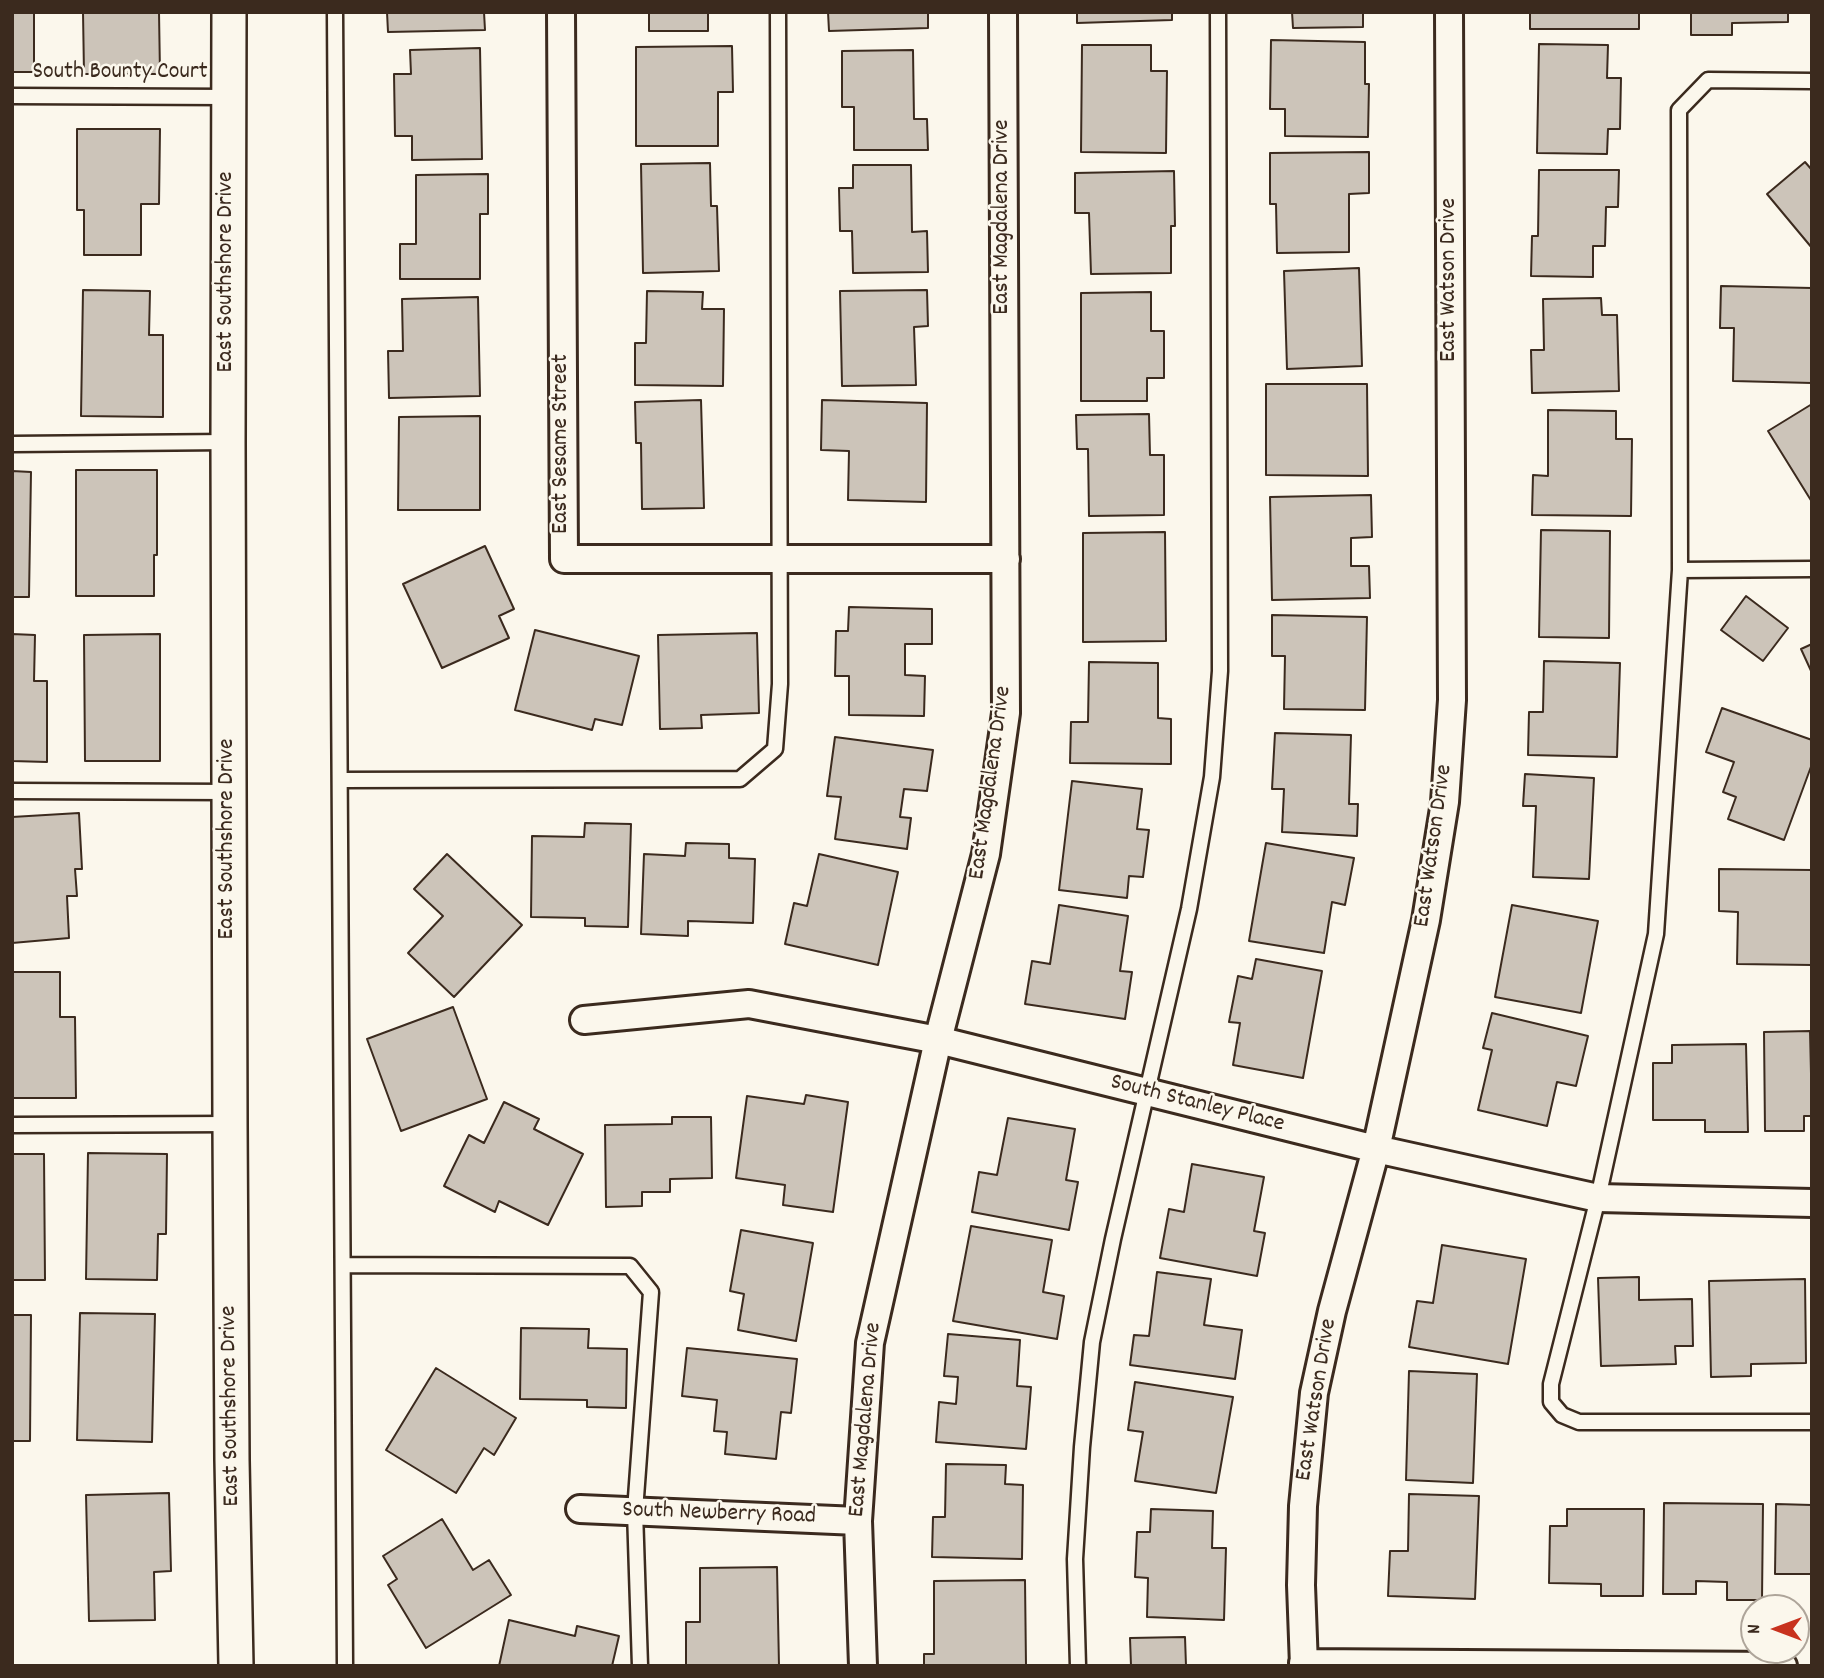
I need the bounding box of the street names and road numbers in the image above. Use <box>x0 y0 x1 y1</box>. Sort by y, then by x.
street label: South Bounty Court <box>32 60 208 88</box>
street label: East Magdalena Drive <box>990 119 1018 315</box>
street label: East Southshore Drive <box>214 171 242 373</box>
street label: East Watson Drive <box>1437 198 1465 362</box>
street label: East Sesame Street <box>549 354 577 534</box>
street label: East Magdalena Drive <box>964 684 1020 882</box>
street label: East Southshore Drive <box>215 738 243 940</box>
street label: East Watson Drive <box>1409 763 1461 929</box>
street label: South Stanley Place <box>1107 1069 1287 1141</box>
street label: East Southshore Drive <box>216 1305 248 1507</box>
street label: East Watson Drive <box>1291 1317 1345 1483</box>
street label: East Magdalena Drive <box>844 1321 890 1519</box>
street label: South Newberry Road <box>622 1497 816 1533</box>

